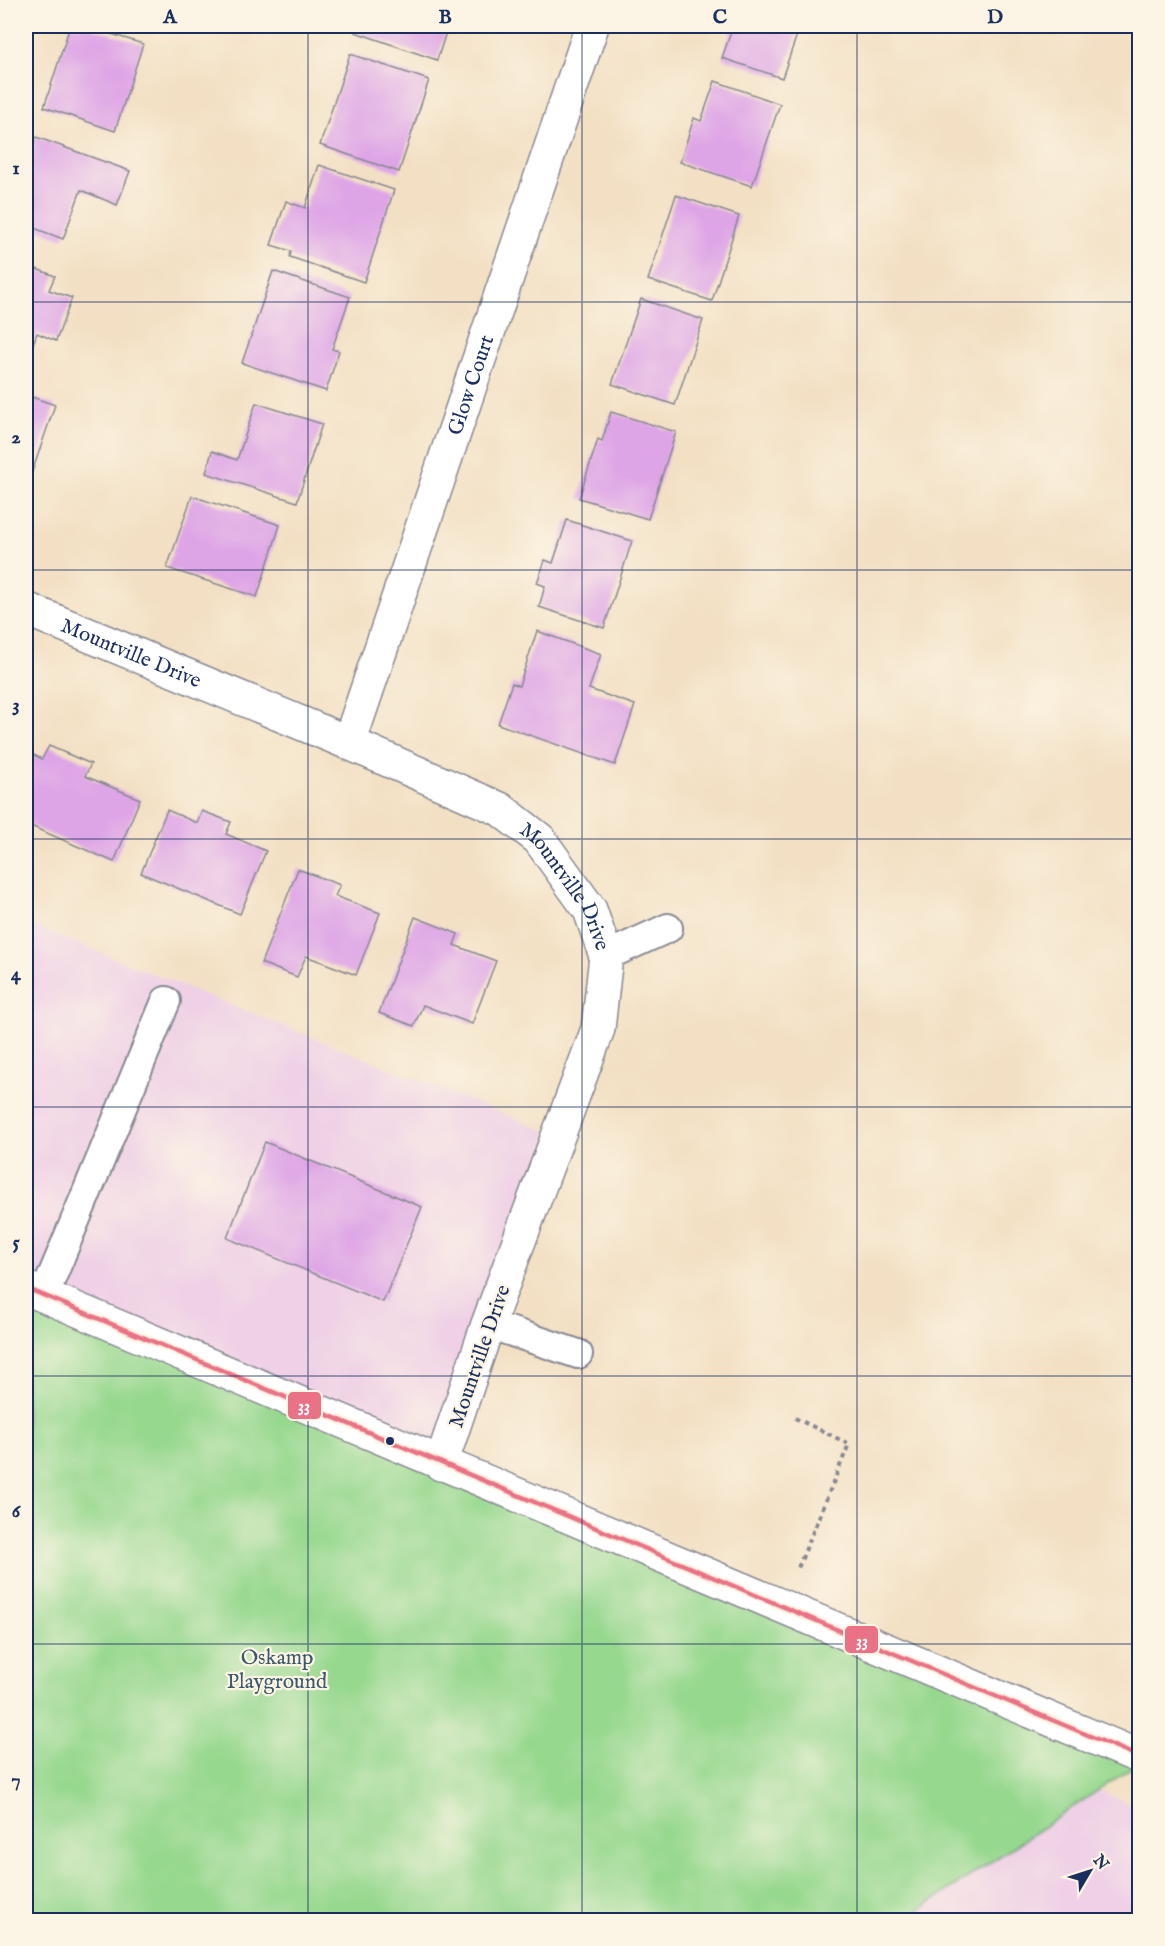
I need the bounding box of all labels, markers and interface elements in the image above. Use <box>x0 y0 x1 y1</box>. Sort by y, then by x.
text: A <box>162 5 178 30</box>
text: B <box>438 5 452 30</box>
text: C <box>713 5 727 30</box>
text: D <box>987 5 1003 30</box>
text: 1 <box>12 156 20 181</box>
street label: Glow Court <box>442 332 501 439</box>
text: 2 <box>11 425 21 450</box>
street label: Mountville Drive <box>56 613 205 695</box>
text: 3 <box>12 693 20 718</box>
street label: Mountville Drive <box>514 817 615 955</box>
text: 4 <box>11 962 22 987</box>
text: 5 <box>12 1230 20 1255</box>
street label: Mountville Drive <box>443 1281 518 1432</box>
line badge: 33 <box>287 1391 322 1420</box>
text: 33 <box>298 1397 310 1417</box>
unlabelled marker <box>384 1435 396 1447</box>
text: 6 <box>12 1499 22 1524</box>
line badge: 33 <box>844 1625 879 1654</box>
text: 33 <box>856 1632 868 1652</box>
park label: Oskamp Playground <box>227 1645 328 1696</box>
text: 7 <box>11 1768 21 1793</box>
north arrow <box>1060 1841 1120 1901</box>
text: N <box>1087 1850 1112 1875</box>

